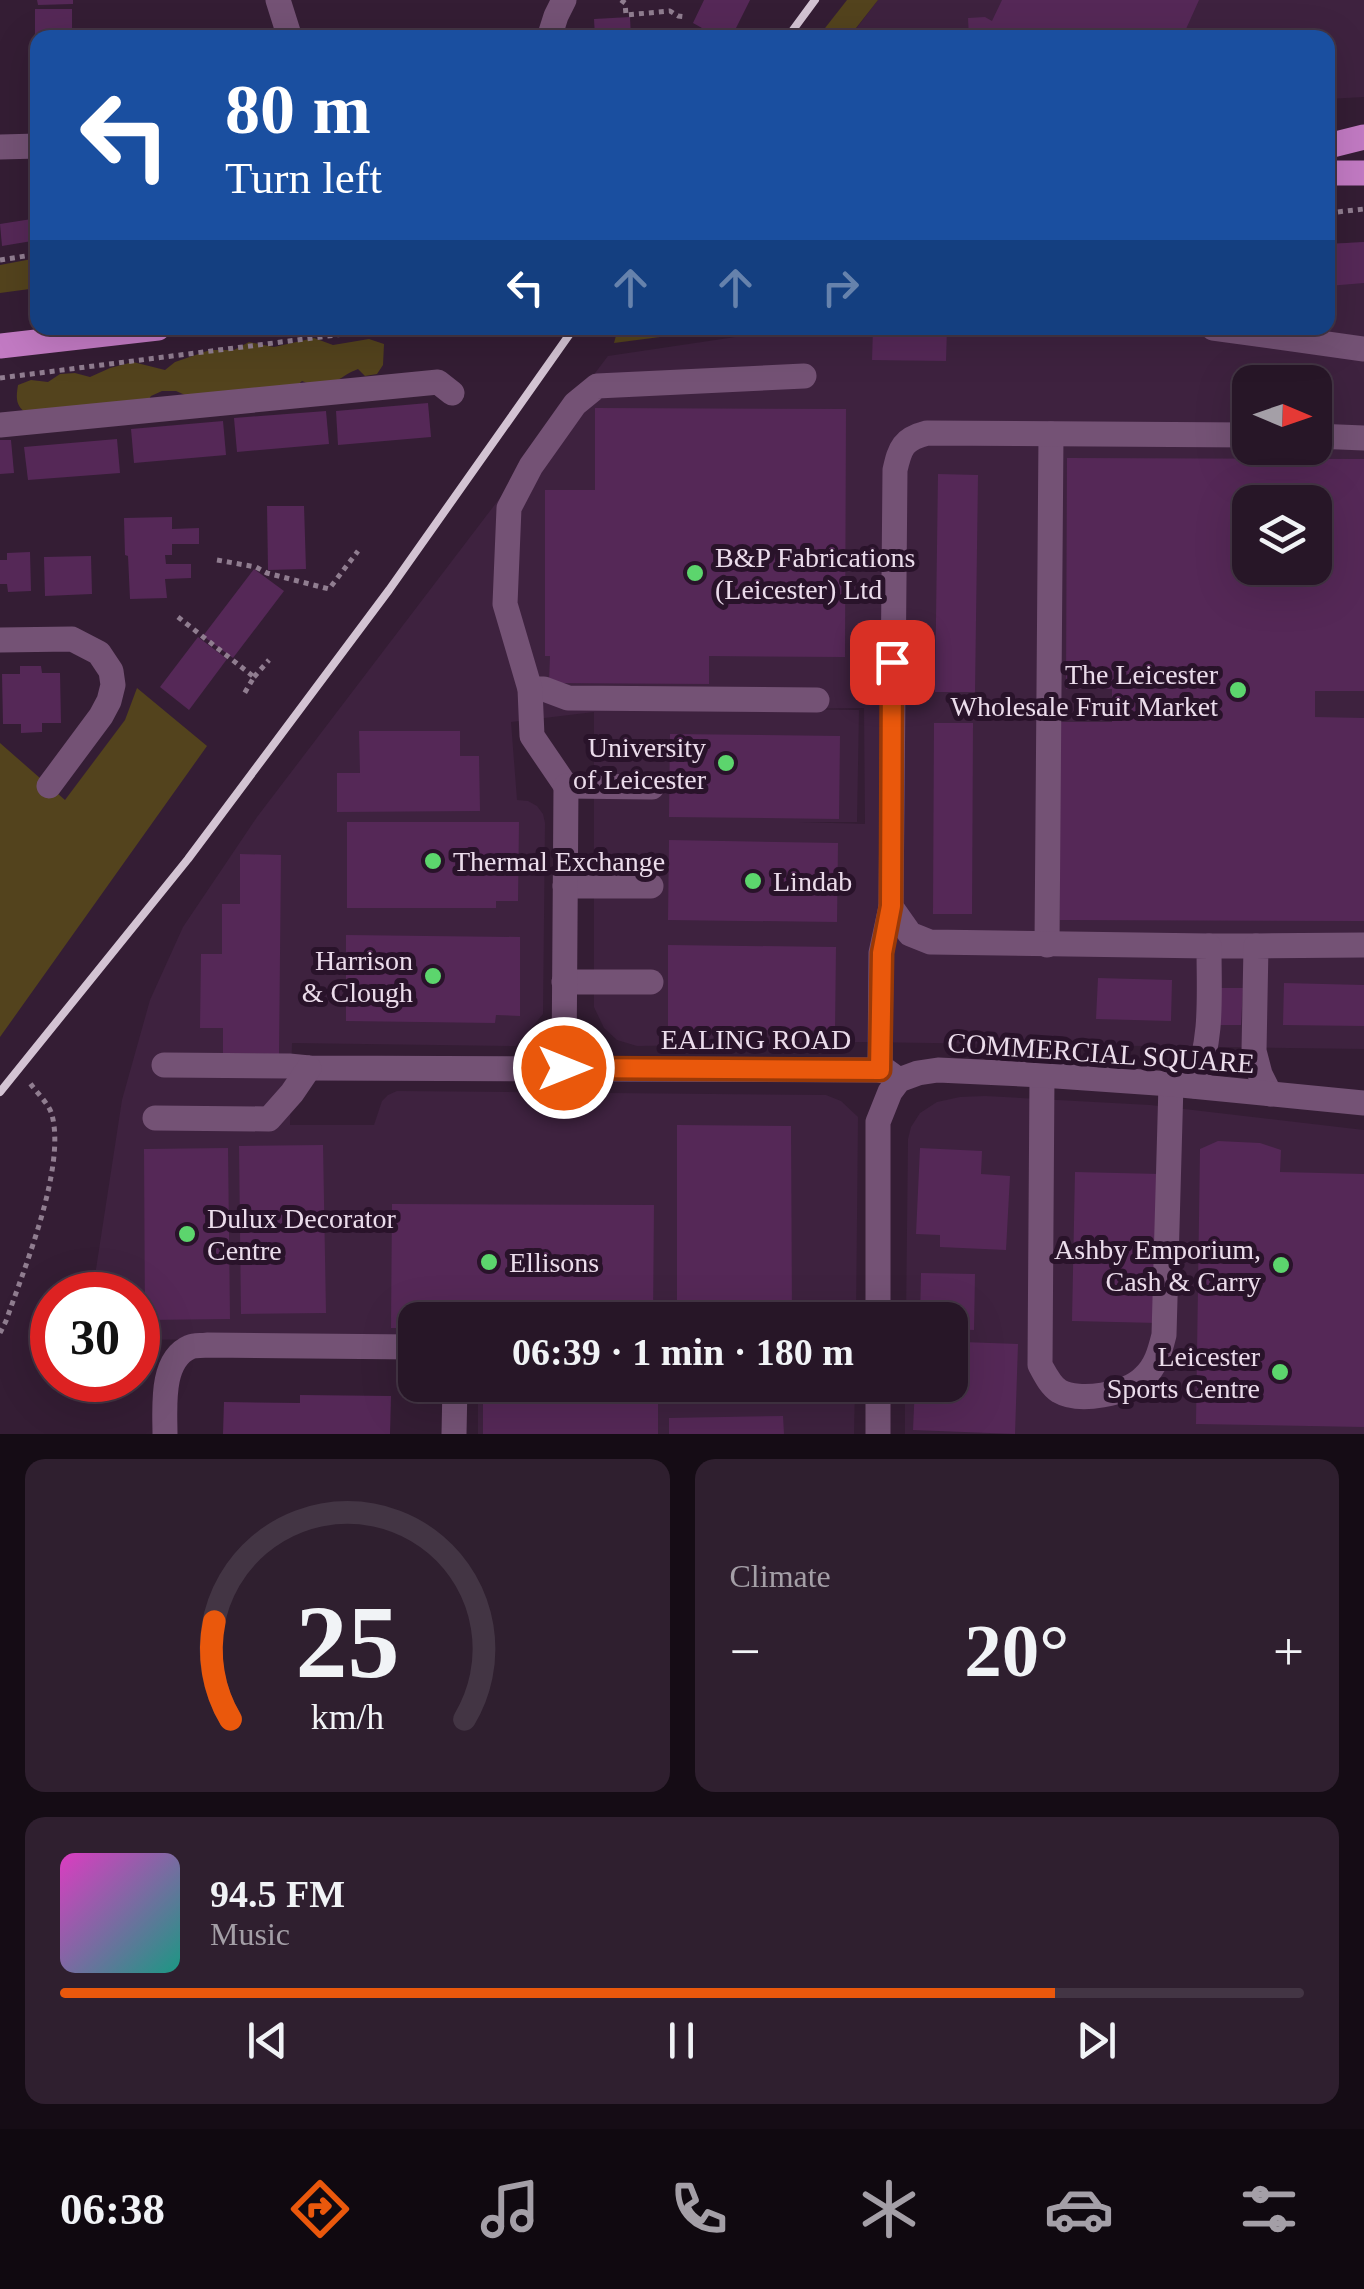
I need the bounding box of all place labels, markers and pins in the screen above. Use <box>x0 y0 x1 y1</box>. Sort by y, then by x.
place label: B&P Fabrications (Leicester) Ltd <box>715 542 915 605</box>
marker: B&P Fabrications (Leicester) Ltd <box>684 562 706 584</box>
pin <box>850 620 935 705</box>
place label: The Leicester Wholesale Fruit Market <box>951 659 1219 722</box>
marker: The Leicester Wholesale Fruit Market <box>1227 679 1249 701</box>
place label: University of Leicester <box>573 732 707 795</box>
marker: University of Leicester <box>715 752 737 774</box>
place label: Thermal Exchange <box>453 846 665 877</box>
marker: Thermal Exchange <box>422 850 444 872</box>
place label: Lindab <box>773 866 852 897</box>
marker: Lindab <box>742 870 764 892</box>
place label: Harrison & Clough <box>302 945 413 1008</box>
marker: Harrison & Clough <box>422 965 444 987</box>
place label: Dulux Decorator Centre <box>207 1203 397 1266</box>
marker: Dulux Decorator Centre <box>176 1223 198 1245</box>
place label: Ashby Emporium, Cash & Carry <box>1054 1234 1261 1297</box>
place label: Ellisons <box>509 1247 599 1278</box>
marker: Ellisons <box>478 1251 500 1273</box>
marker: Ashby Emporium, Cash & Carry <box>1270 1254 1292 1276</box>
place label: Leicester Sports Centre <box>1107 1341 1261 1404</box>
marker: Leicester Sports Centre <box>1269 1361 1291 1383</box>

